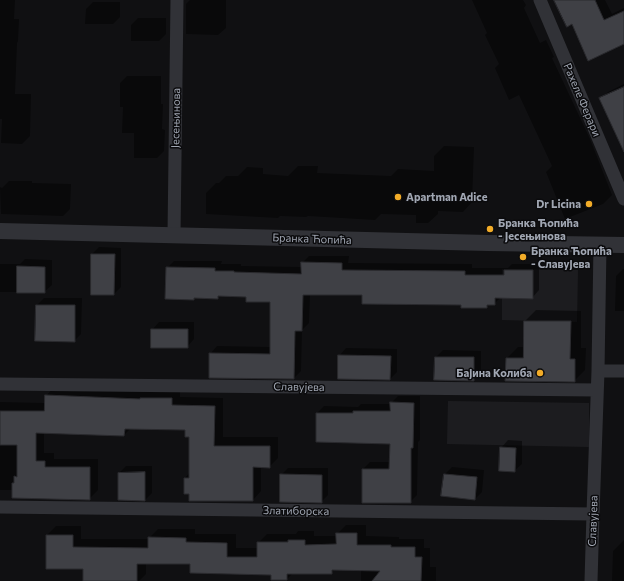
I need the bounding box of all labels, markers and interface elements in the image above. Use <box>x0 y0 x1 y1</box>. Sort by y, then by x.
street label: Рахеле Ферари <box>561 61 603 139</box>
street label: Јесењинова <box>169 88 183 148</box>
place label: Apartman Adice <box>406 190 487 204</box>
marker: Apartman Adice <box>393 192 403 202</box>
place label: Dr Licina <box>536 197 581 211</box>
marker: Dr Licina <box>584 199 594 209</box>
place label: Бранка Ћопића - Јесењинова <box>498 216 579 242</box>
marker: Бранка Ћопића - Јесењинова <box>485 224 495 234</box>
street label: Бранка Ћопића <box>272 231 352 247</box>
place label: Бранка Ћопића - Славујева <box>531 244 612 270</box>
marker: Бранка Ћопића - Славујева <box>518 252 528 262</box>
place label: Бајина Колиба <box>456 366 532 380</box>
marker: Бајина Колиба <box>535 368 545 378</box>
street label: Славујева <box>273 380 325 394</box>
street label: Славујева <box>586 495 600 547</box>
street label: Златиборска <box>263 504 329 518</box>

